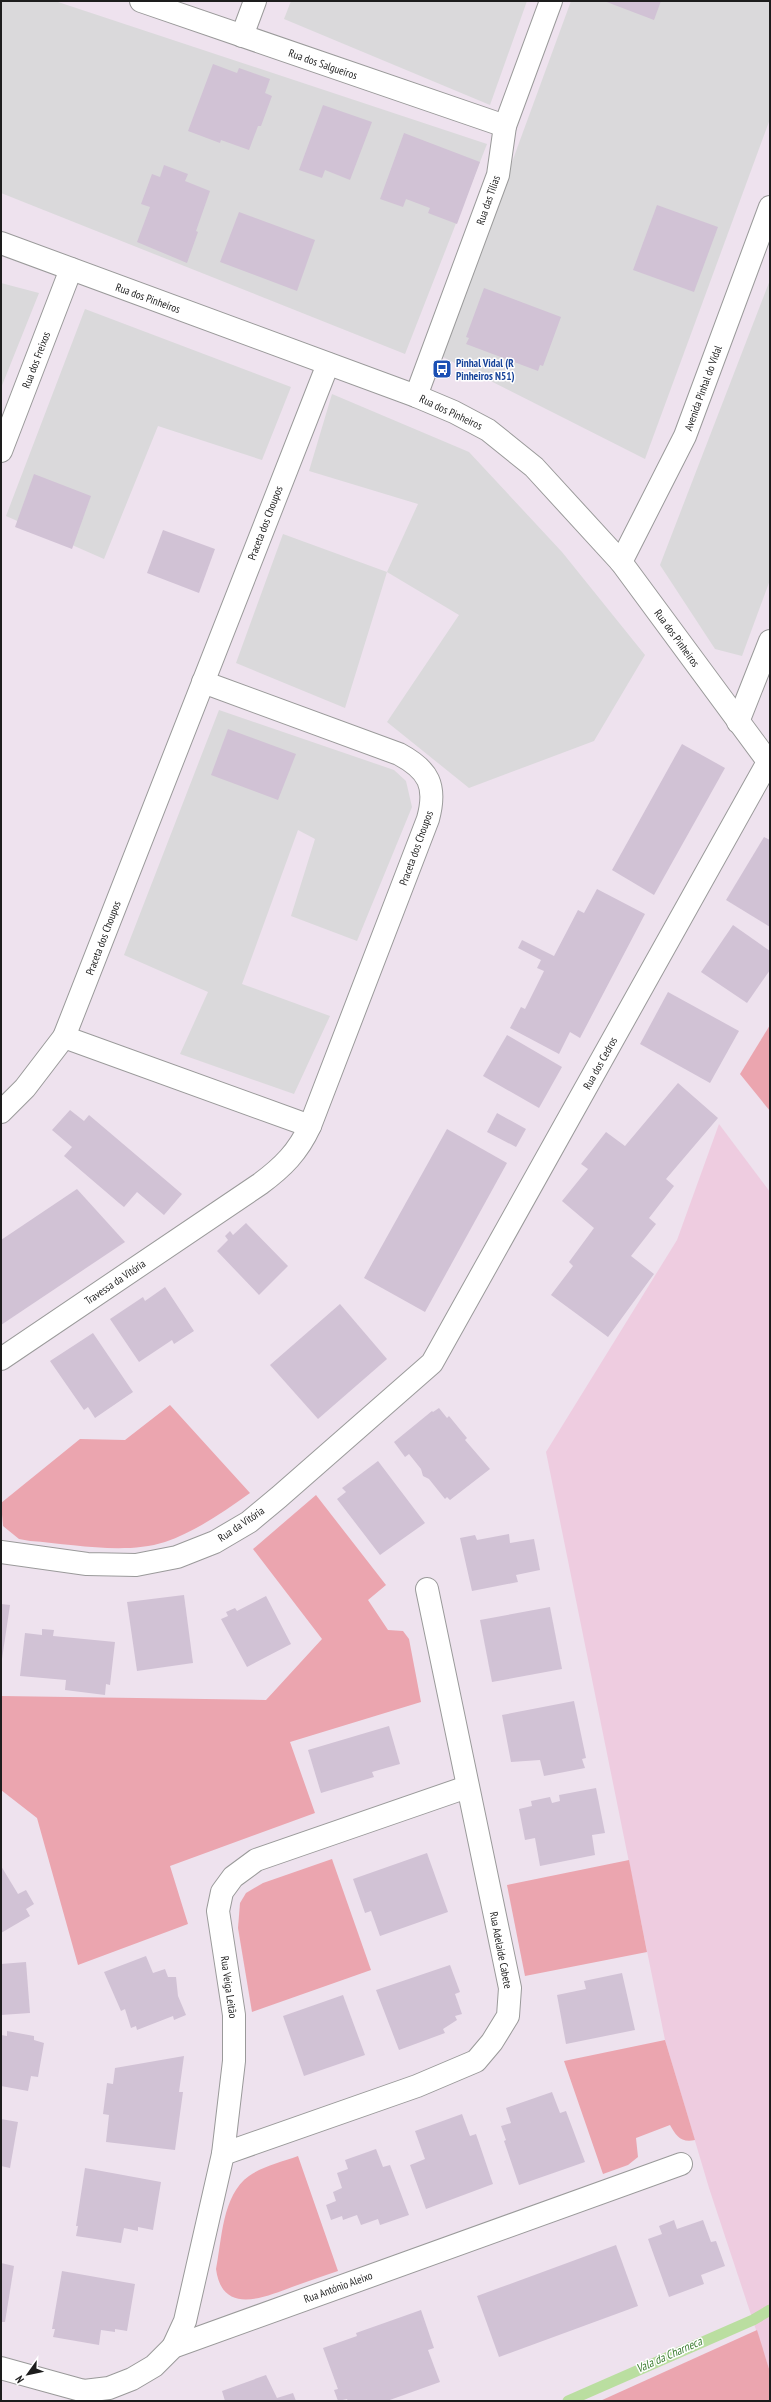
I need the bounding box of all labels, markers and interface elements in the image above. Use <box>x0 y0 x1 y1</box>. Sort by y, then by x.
street label: Rua dos Salgueiros <box>287 46 360 82</box>
street label: Rua das Tílias <box>473 173 503 227</box>
street label: Rua dos Pinheiros <box>114 280 182 316</box>
street label: Rua dos Freixos <box>19 329 53 390</box>
street label: Avenida Pinhal do Vidal <box>681 343 725 432</box>
place label: Pinhal Vidal (R Pinheiros N51) <box>456 356 515 383</box>
bus stop icon: Pinhal Vidal (R Pinheiros N51) <box>431 358 453 380</box>
street label: Rua dos Pinheiros <box>417 391 485 433</box>
street label: Praceta dos Choupos <box>244 484 286 562</box>
street label: Rua dos Pinheiros <box>651 606 703 670</box>
street label: Praceta dos Choupos <box>396 809 436 887</box>
street label: Praceta dos Choupos <box>82 899 124 977</box>
street label: Rua dos Cedros <box>580 1034 620 1092</box>
street label: Travessa da Vitória <box>82 1256 148 1308</box>
street label: Rua da Vitória <box>215 1503 267 1545</box>
street label: Rua Adelaide Cabete <box>487 1910 515 1990</box>
street label: Rua Veiga Leitão <box>218 1955 240 2019</box>
street label: Rua António Aleixo <box>302 2268 374 2306</box>
water label: Vala da Charneca <box>633 2333 705 2376</box>
north arrow <box>8 2354 48 2394</box>
text: N <box>12 2373 27 2386</box>

